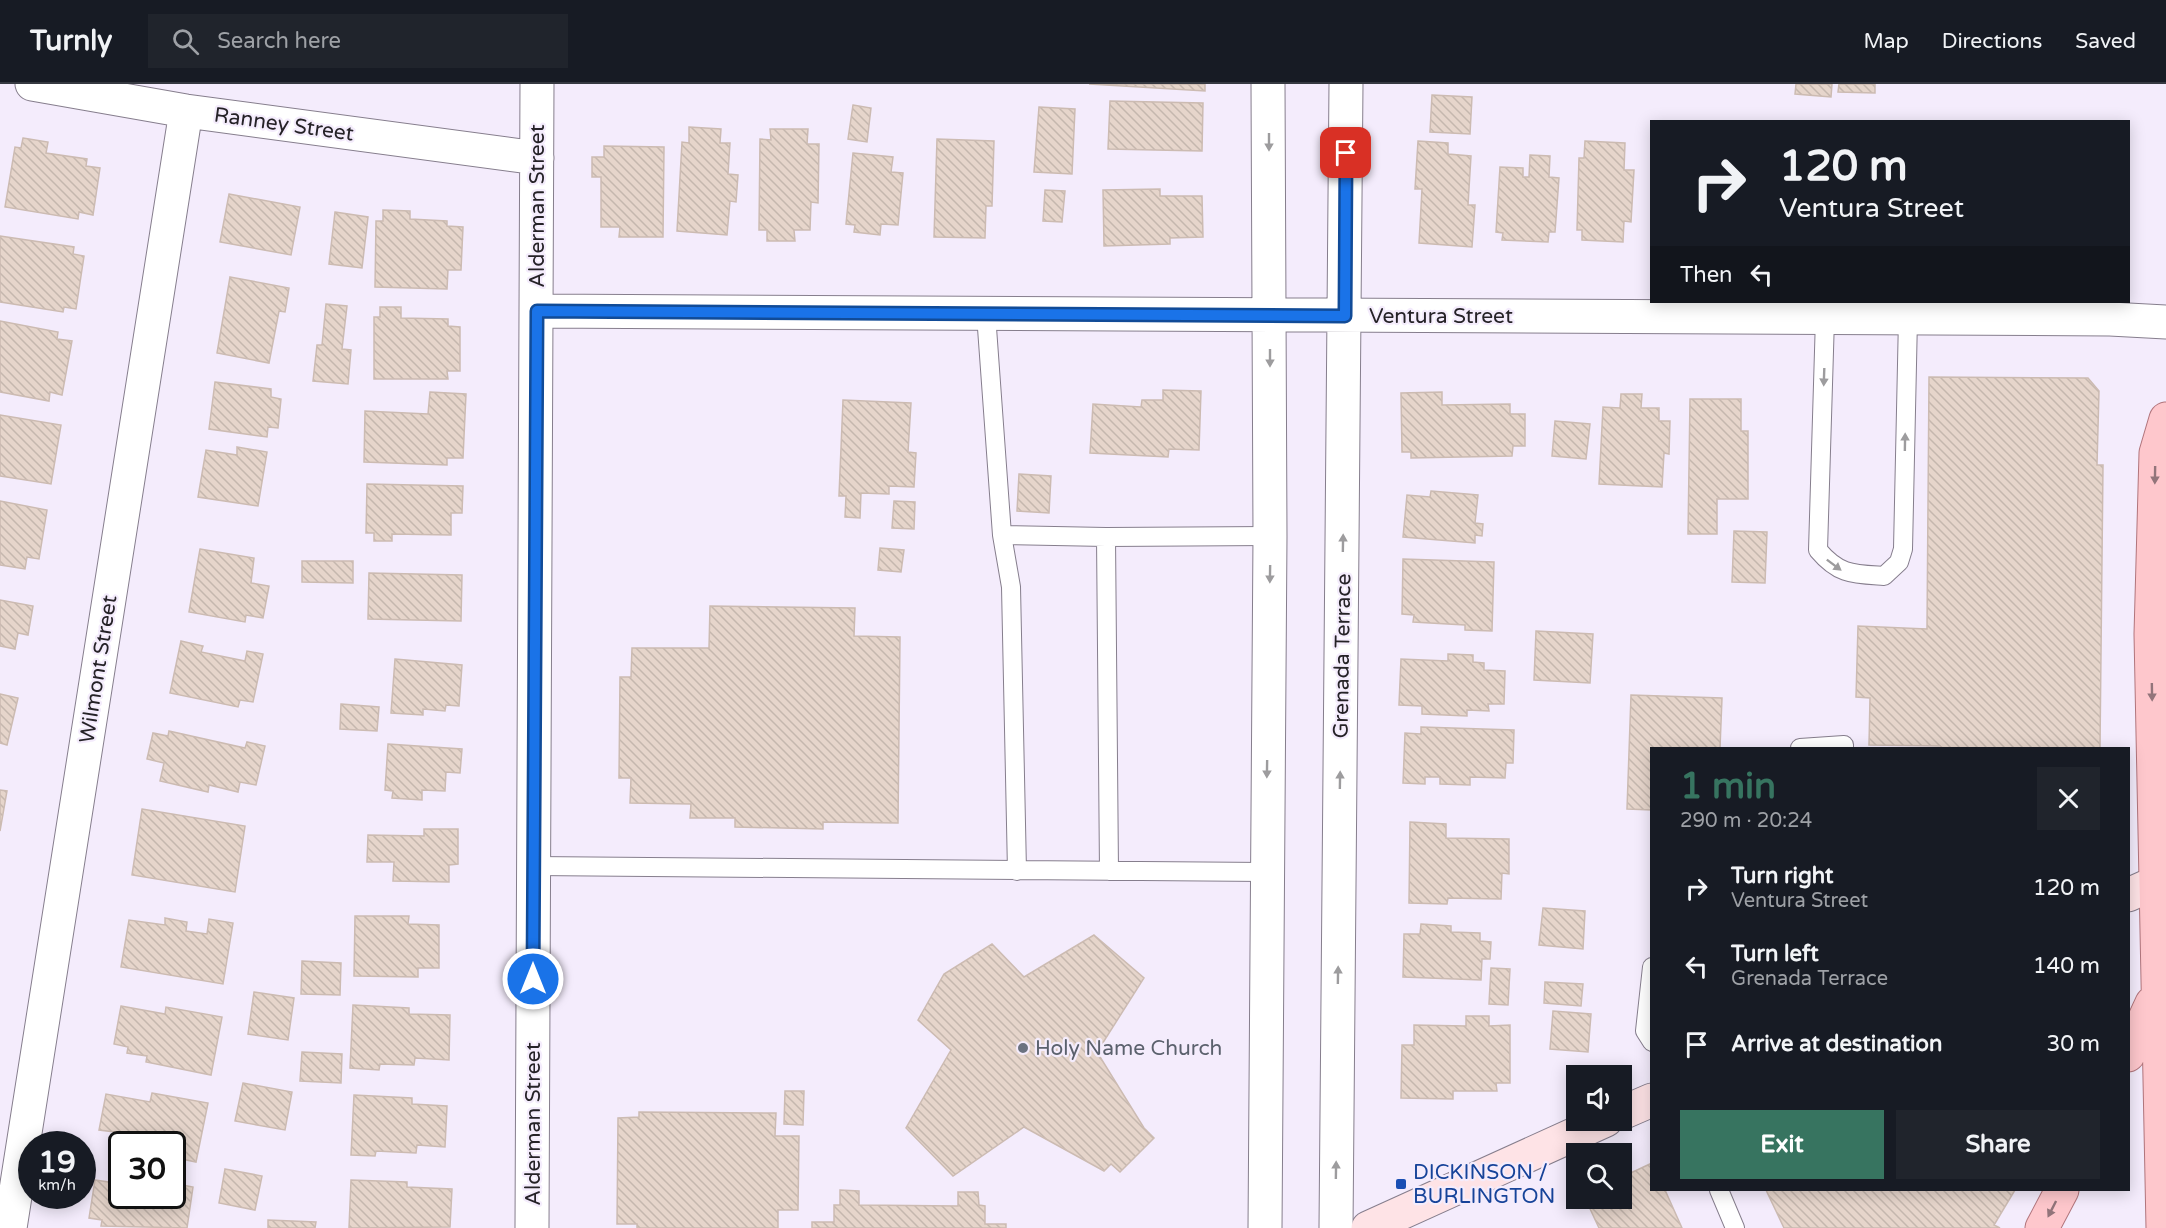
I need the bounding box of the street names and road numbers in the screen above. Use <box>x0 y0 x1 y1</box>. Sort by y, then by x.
street label: Ranney Street <box>212 102 355 147</box>
street label: Alderman Street <box>525 124 550 288</box>
street label: Ventura Street <box>1369 304 1513 329</box>
street label: Grenada Terrace <box>1329 573 1356 739</box>
street label: Wilmont Street <box>74 593 123 745</box>
street label: Alderman Street <box>521 1042 546 1206</box>

